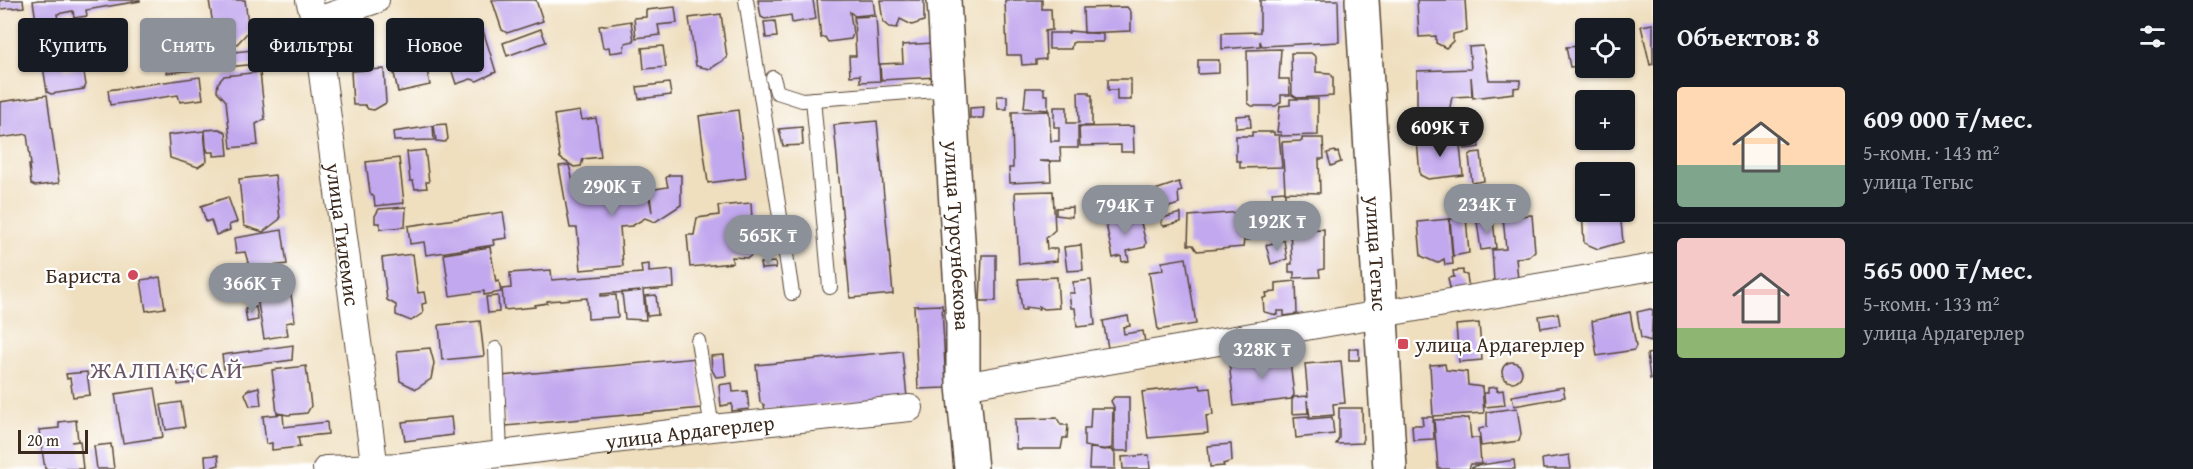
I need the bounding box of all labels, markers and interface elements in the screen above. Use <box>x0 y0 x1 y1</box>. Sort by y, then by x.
text: Объектов: 8 <box>1677 17 1820 56</box>
chip: Купить <box>18 18 128 72</box>
chip: Снять <box>140 18 236 72</box>
chip: Фильтры <box>248 18 374 72</box>
chip: Новое <box>386 18 484 72</box>
map controls <box>1575 18 1635 222</box>
button: locate <box>1575 18 1635 78</box>
icon: filters <box>2136 20 2169 53</box>
button: + <box>1575 90 1635 150</box>
text: 609 000 ₸/мес. <box>1863 99 2033 138</box>
pin: 609K ₸ <box>1391 107 1489 158</box>
icon: home <box>1725 111 1797 183</box>
text: 609K ₸ <box>1411 112 1469 141</box>
text: 5-комн. · 143 m² <box>1863 138 1999 167</box>
street label: улица Турсунбекова <box>937 139 979 330</box>
street label: улица Тилемис <box>319 160 368 308</box>
button: − <box>1575 162 1635 222</box>
pin: 290K ₸ <box>563 166 661 217</box>
text: улица Тегыс <box>1863 167 1973 196</box>
text: 290K ₸ <box>583 171 641 200</box>
pin: 234K ₸ <box>1438 184 1536 235</box>
pin: 794K ₸ <box>1076 185 1174 236</box>
text: 234K ₸ <box>1458 189 1516 218</box>
text: 794K ₸ <box>1096 190 1154 219</box>
street label: улица Тегыс <box>1358 194 1396 312</box>
pin: 192K ₸ <box>1228 201 1326 252</box>
text: 192K ₸ <box>1248 206 1306 235</box>
pin: 565K ₸ <box>719 215 817 266</box>
text: 565K ₸ <box>739 220 797 249</box>
text: 565 000 ₸/мес. <box>1863 250 2033 289</box>
place label: Бариста <box>46 260 121 291</box>
icon: home <box>1725 262 1797 334</box>
pin: 366K ₸ <box>203 263 301 314</box>
marker: Бариста <box>126 268 140 282</box>
text: 366K ₸ <box>223 268 281 297</box>
text: 5-комн. · 133 m² <box>1863 289 1999 318</box>
text: улица Ардагерлер <box>1863 318 2025 347</box>
pin: 328K ₸ <box>1213 329 1311 380</box>
place label: улица Ардагерлер <box>1414 329 1585 360</box>
text: 328K ₸ <box>1233 334 1291 363</box>
marker: улица Ардагерлер <box>1396 337 1410 351</box>
district label: ЖАЛПАҚСАЙ <box>89 352 244 387</box>
street label: улица Ардагерлер <box>603 406 776 457</box>
scale bar <box>18 427 88 454</box>
text: 20 m <box>27 428 59 452</box>

